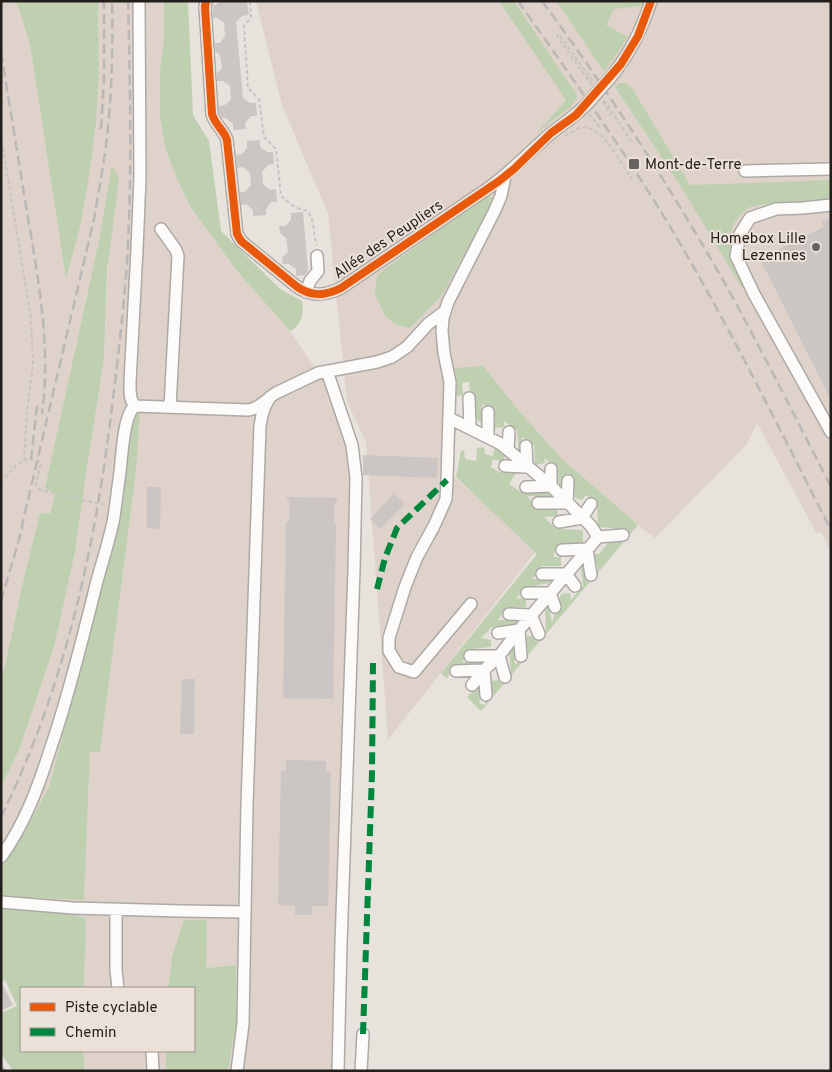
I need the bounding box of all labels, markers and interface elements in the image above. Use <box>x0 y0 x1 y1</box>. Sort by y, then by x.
place label: Mont-de-Terre <box>645 156 741 175</box>
marker: Mont-de-Terre <box>627 157 641 171</box>
street label: Allée des Peupliers <box>331 197 447 284</box>
place label: Homebox Lille Lezennes <box>710 230 806 266</box>
marker: Homebox Lille Lezennes <box>810 241 822 253</box>
legend <box>20 987 195 1052</box>
text: Piste cyclable <box>65 999 158 1018</box>
text: Chemin <box>65 1024 117 1043</box>

